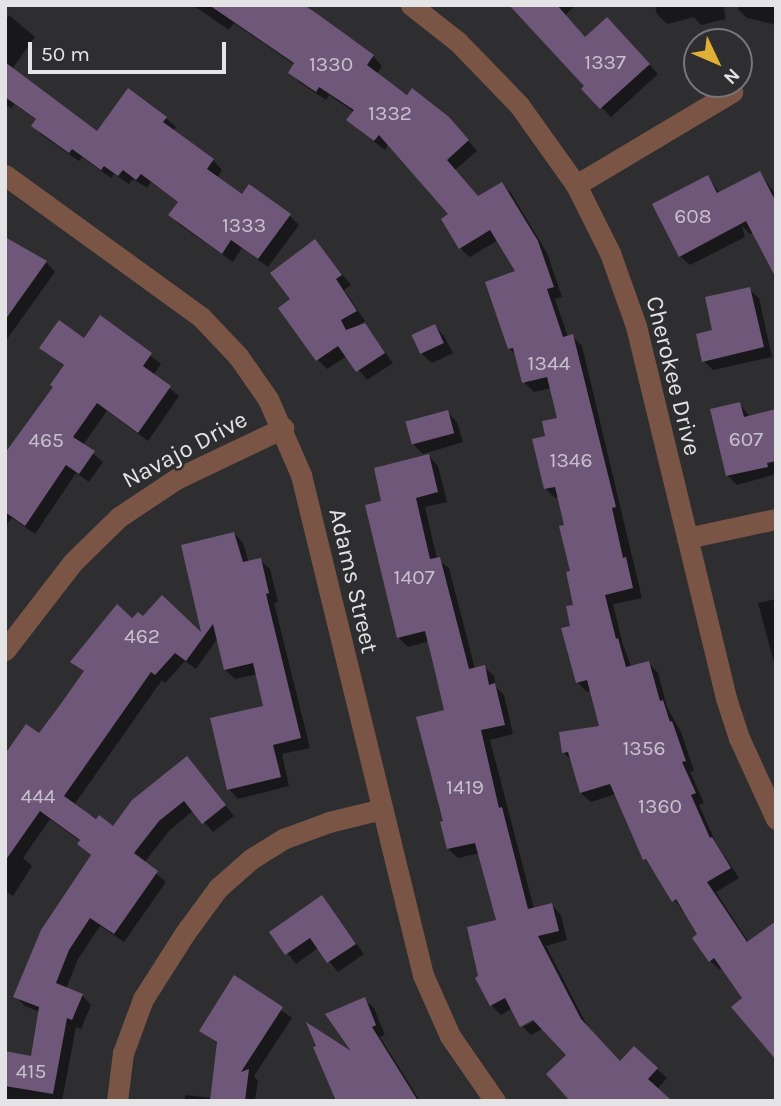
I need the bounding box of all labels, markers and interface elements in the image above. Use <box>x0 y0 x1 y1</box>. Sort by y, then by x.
scale bar <box>32 28 229 72</box>
north arrow <box>683 28 753 98</box>
text: 50 m <box>41 42 90 66</box>
house number: 1337 <box>584 49 626 75</box>
house number: 1330 <box>309 51 353 77</box>
text: N <box>719 64 744 89</box>
house number: 1332 <box>368 100 412 126</box>
house number: 608 <box>674 203 712 229</box>
house number: 1333 <box>222 212 266 238</box>
street label: Cherokee Drive <box>639 293 707 459</box>
house number: 1344 <box>528 350 570 376</box>
street label: Navajo Drive <box>118 405 252 495</box>
house number: 607 <box>729 426 763 452</box>
house number: 465 <box>28 427 64 453</box>
house number: 1346 <box>549 447 593 473</box>
street label: Adams Street <box>322 506 384 656</box>
house number: 1407 <box>394 564 434 590</box>
house number: 462 <box>124 623 160 649</box>
house number: 1356 <box>622 735 666 761</box>
house number: 1419 <box>446 774 484 800</box>
house number: 444 <box>20 783 56 809</box>
house number: 1360 <box>638 793 682 819</box>
house number: 415 <box>16 1058 46 1084</box>

